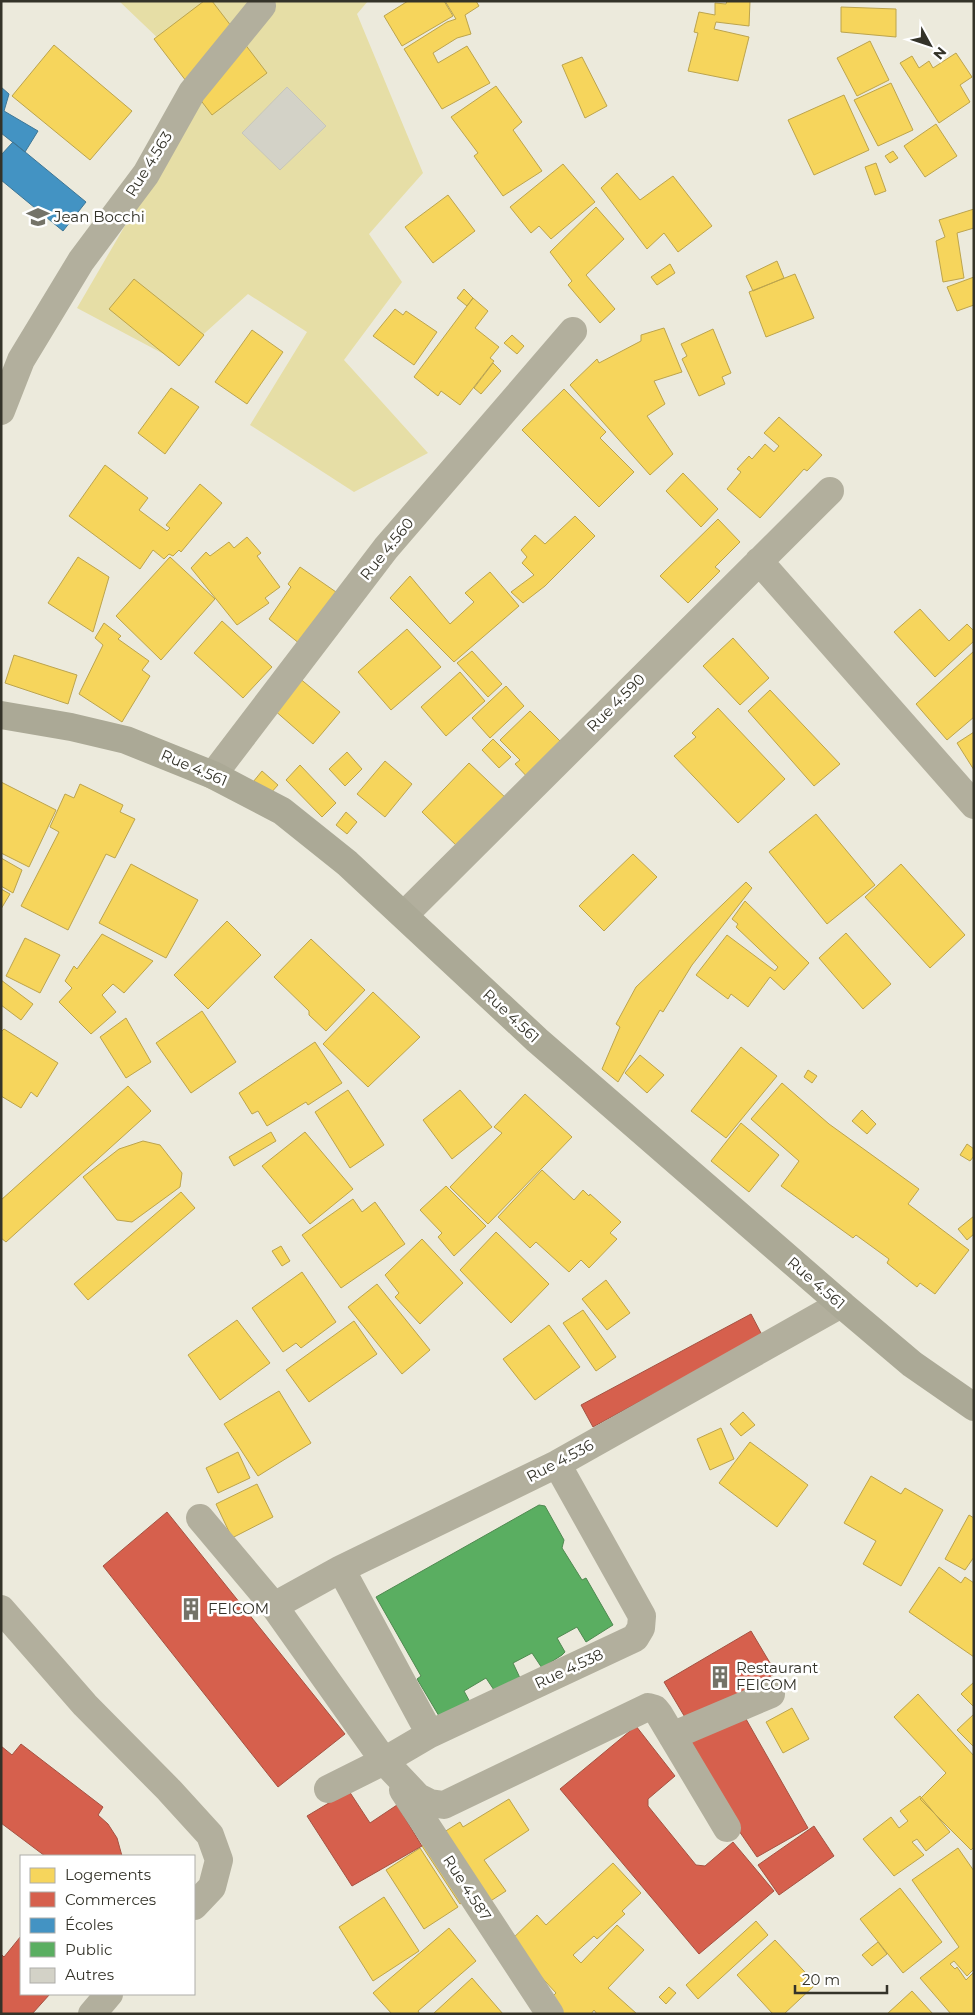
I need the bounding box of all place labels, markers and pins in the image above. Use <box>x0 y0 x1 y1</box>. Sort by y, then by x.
school or university icon: Jean Bocchi <box>25 204 51 230</box>
place label: Jean Bocchi <box>53 207 145 226</box>
building icon: FEICOM <box>178 1596 204 1622</box>
place label: FEICOM <box>208 1599 269 1618</box>
place label: Restaurant FEICOM <box>736 1658 818 1694</box>
building icon: Restaurant FEICOM <box>707 1664 733 1690</box>

